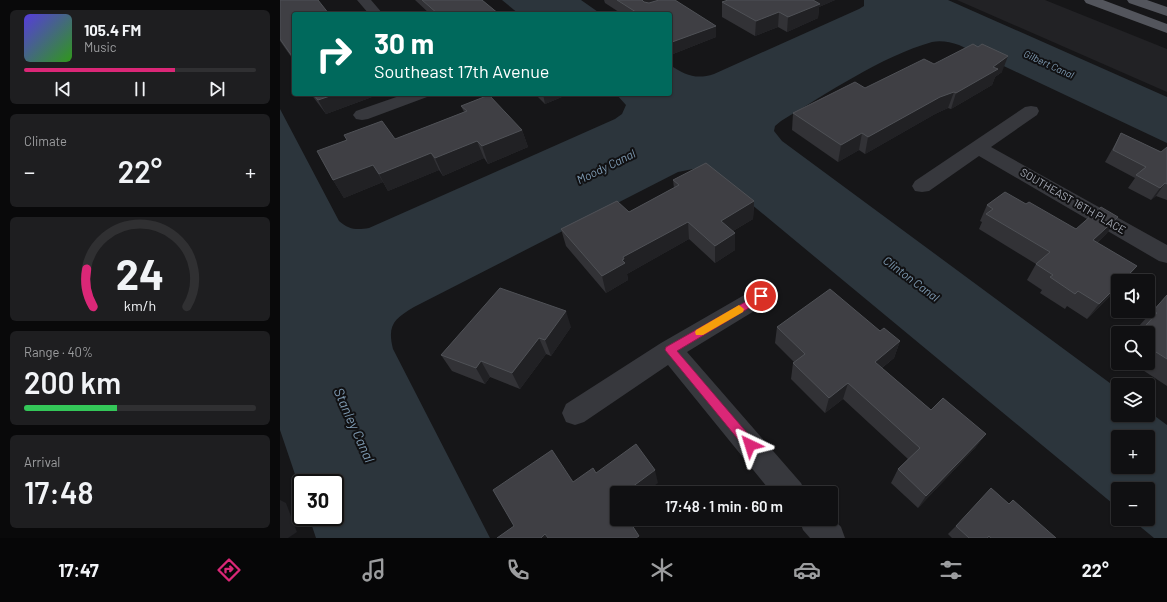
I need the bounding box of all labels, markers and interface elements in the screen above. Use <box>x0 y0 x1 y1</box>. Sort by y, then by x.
text: 105.4 FM <box>84 21 141 39</box>
text: 30 m <box>374 26 434 60</box>
icon: right <box>308 28 360 80</box>
text: Music <box>84 39 117 55</box>
water label: Gilbert Canal <box>1022 47 1077 81</box>
text: Southeast 17th Avenue <box>374 60 549 82</box>
icon: previous <box>52 78 74 100</box>
icon: pause <box>129 78 151 100</box>
icon: next <box>206 78 228 100</box>
text: Climate <box>24 133 67 149</box>
water label: Moody Canal <box>574 146 638 186</box>
text: 22° <box>118 153 162 189</box>
text: − <box>24 158 35 184</box>
text: + <box>245 158 256 184</box>
street label: SOUTHEAST 16TH PLACE <box>1018 165 1129 236</box>
text: 24 <box>116 248 164 298</box>
water label: Clinton Canal <box>881 253 943 304</box>
map controls <box>1111 274 1155 526</box>
button: sound <box>1111 274 1155 318</box>
pin <box>744 279 778 313</box>
icon: arrive <box>750 285 772 307</box>
text: km/h <box>124 297 156 314</box>
button: search <box>1111 326 1155 370</box>
text: Range · 40% <box>24 344 93 360</box>
text: 200 km <box>24 364 121 400</box>
button: layers <box>1111 378 1155 422</box>
water label: Stanley Canal <box>330 385 379 465</box>
position arrow <box>729 424 771 466</box>
button: + <box>1111 430 1155 474</box>
text: Arrival <box>24 454 60 470</box>
text: 17:48 <box>24 474 93 510</box>
speed limit sign: 30 <box>292 474 344 526</box>
button: − <box>1111 482 1155 526</box>
text: 17:48 · 1 min · 60 m <box>665 497 783 515</box>
icon: directions <box>215 556 243 584</box>
icon: music <box>360 556 388 584</box>
icon: phone <box>504 556 532 584</box>
icon: climate <box>648 556 676 584</box>
icon: car <box>793 556 821 584</box>
icon: filters <box>937 556 965 584</box>
text: 17:47 <box>58 559 99 581</box>
text: 22° <box>1082 559 1109 581</box>

